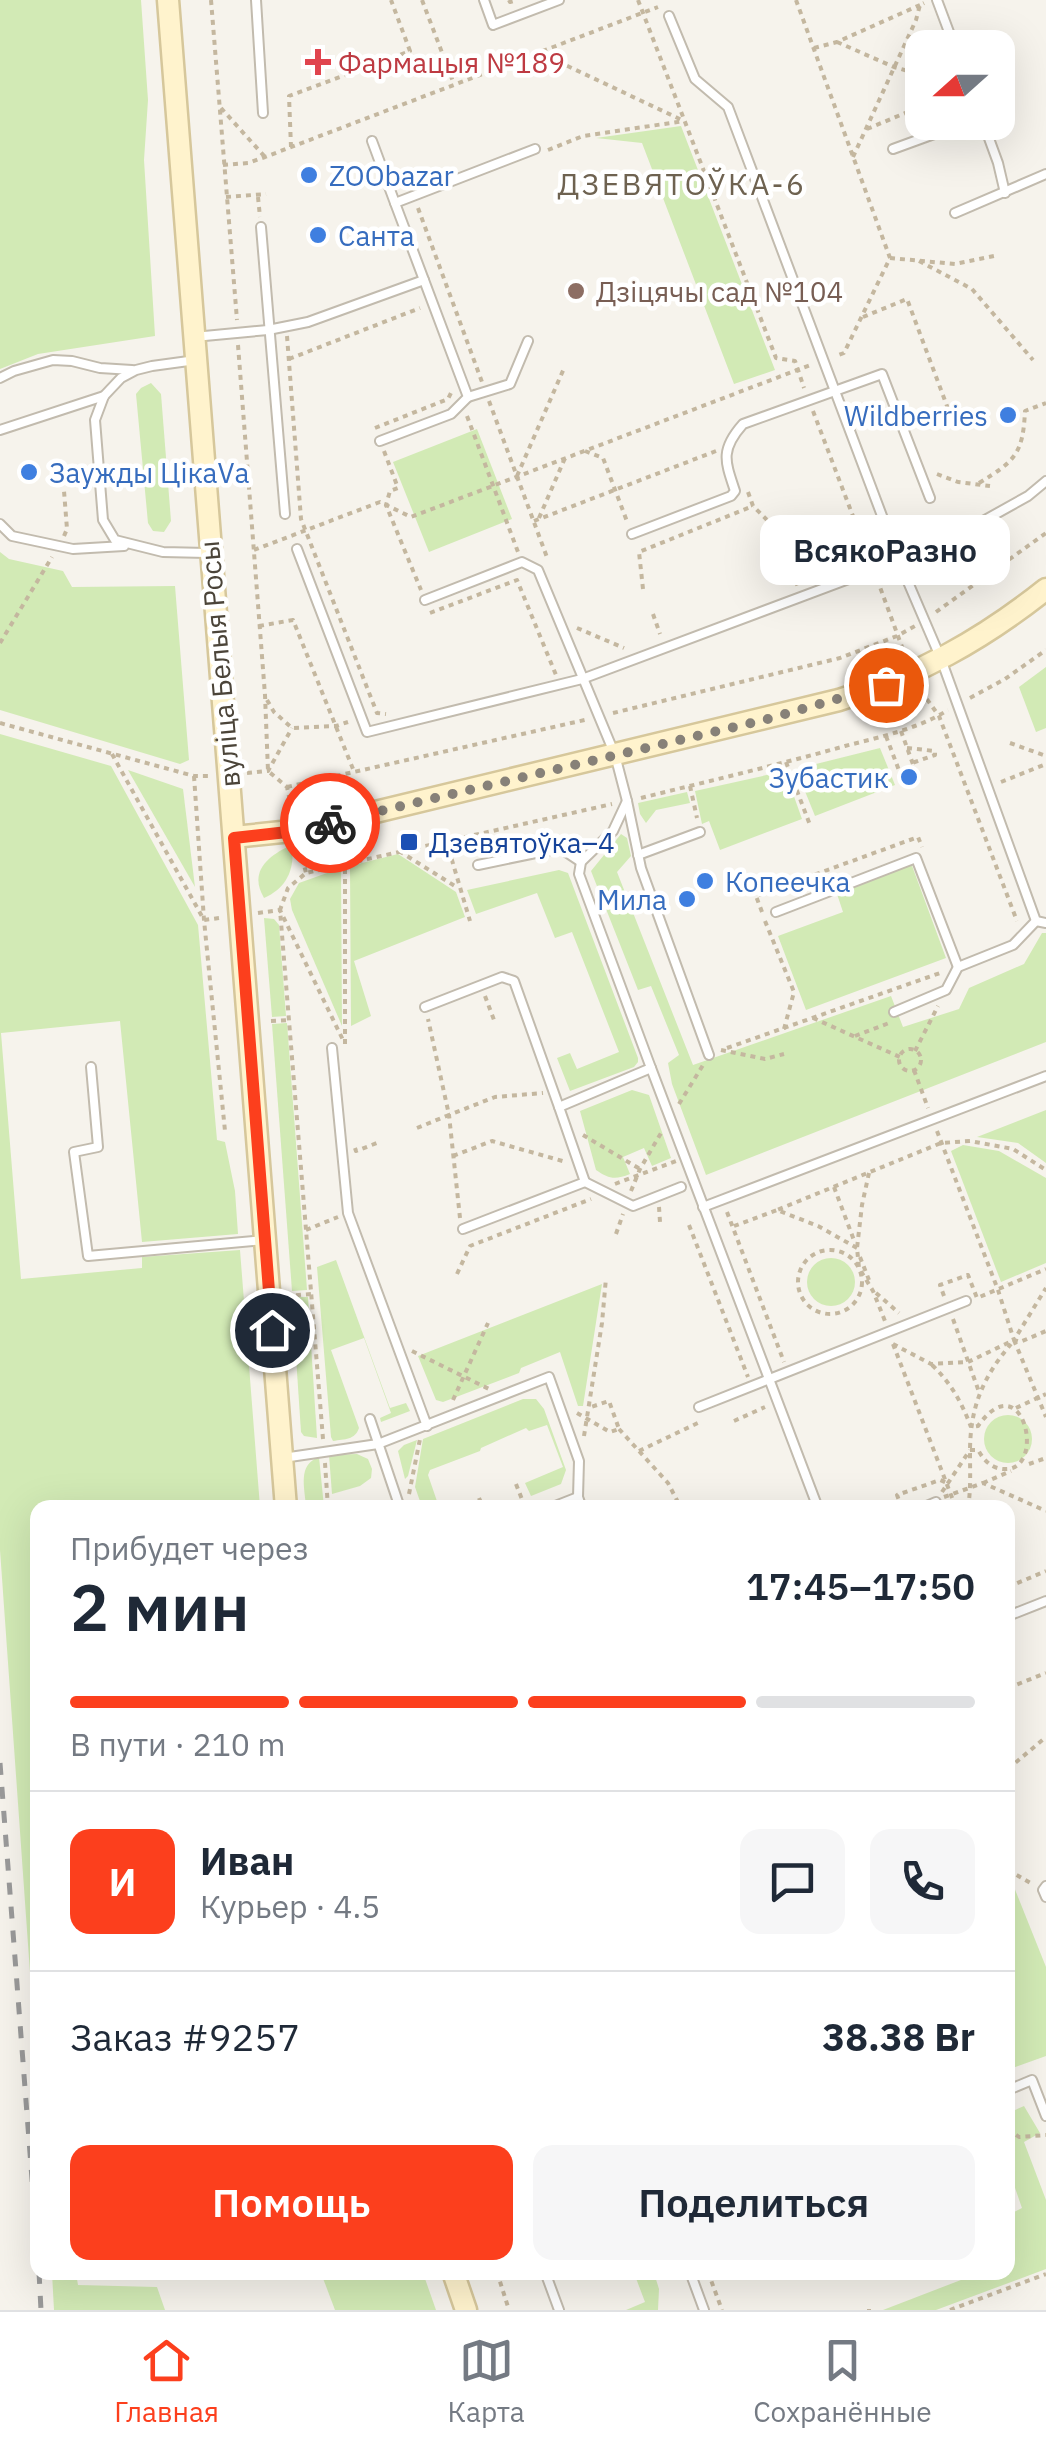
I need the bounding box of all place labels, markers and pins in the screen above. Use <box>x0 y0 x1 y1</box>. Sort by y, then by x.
place label: Фармацыя №189 <box>338 44 565 81</box>
marker: Фармацыя №189 <box>307 51 329 73</box>
place label: ZOObazar <box>329 157 454 194</box>
marker: ZOObazar <box>298 164 320 186</box>
place label: Санта <box>338 217 415 254</box>
marker: Санта <box>307 224 329 246</box>
place label: Дзіцячы сад №104 <box>596 273 843 310</box>
marker: Дзіцячы сад №104 <box>565 280 587 302</box>
place label: Wildberries <box>844 397 988 434</box>
marker: Wildberries <box>997 404 1019 426</box>
place label: Заужды ЦікаVа <box>49 454 250 491</box>
marker: Заужды ЦікаVа <box>18 461 40 483</box>
callout: ВсякоРазно <box>761 515 1011 585</box>
pin <box>844 643 929 728</box>
place label: Зубастик <box>768 759 889 796</box>
marker: Зубастик <box>898 766 920 788</box>
place label: Дзевятоўка–4 <box>429 824 615 861</box>
marker: Дзевятоўка–4 <box>398 831 420 853</box>
place label: Копеечка <box>725 863 850 900</box>
marker: Копеечка <box>694 870 716 892</box>
place label: Мила <box>597 881 667 918</box>
marker: Мила <box>676 888 698 910</box>
pin <box>230 1288 315 1373</box>

